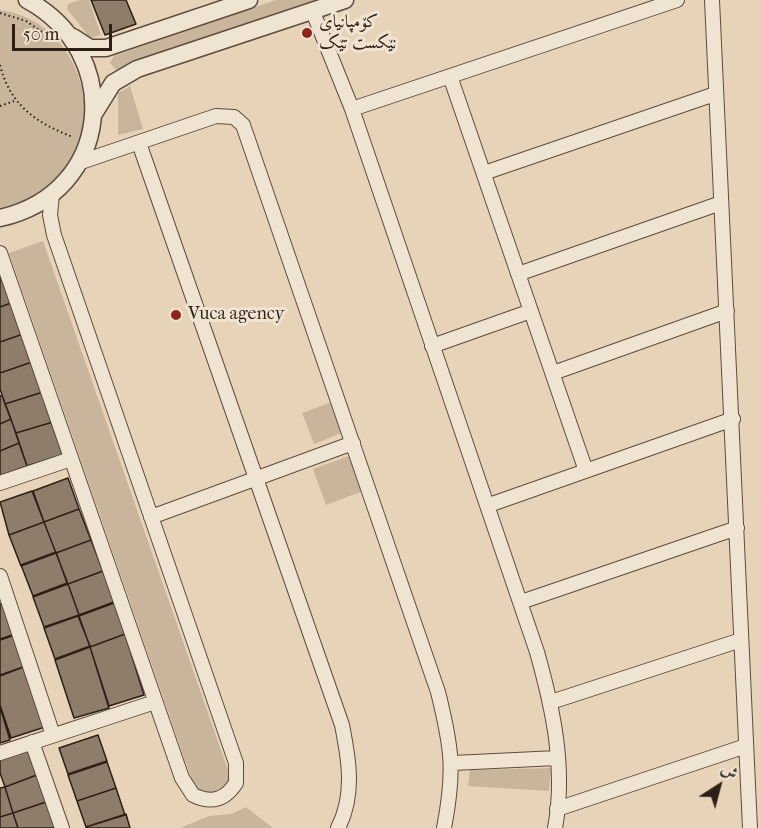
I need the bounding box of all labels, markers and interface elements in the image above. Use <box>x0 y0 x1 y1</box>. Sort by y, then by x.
scale bar <box>15 12 116 50</box>
place label: کۆمپانیای نێکست تێک <box>319 12 397 54</box>
text: 50 m <box>23 24 59 45</box>
marker: کۆمپانیای نێکست تێک <box>300 26 314 40</box>
place label: Vuca agency <box>188 304 284 326</box>
marker: Vuca agency <box>169 308 183 322</box>
north arrow <box>689 756 749 816</box>
text: ش <box>718 759 742 783</box>

